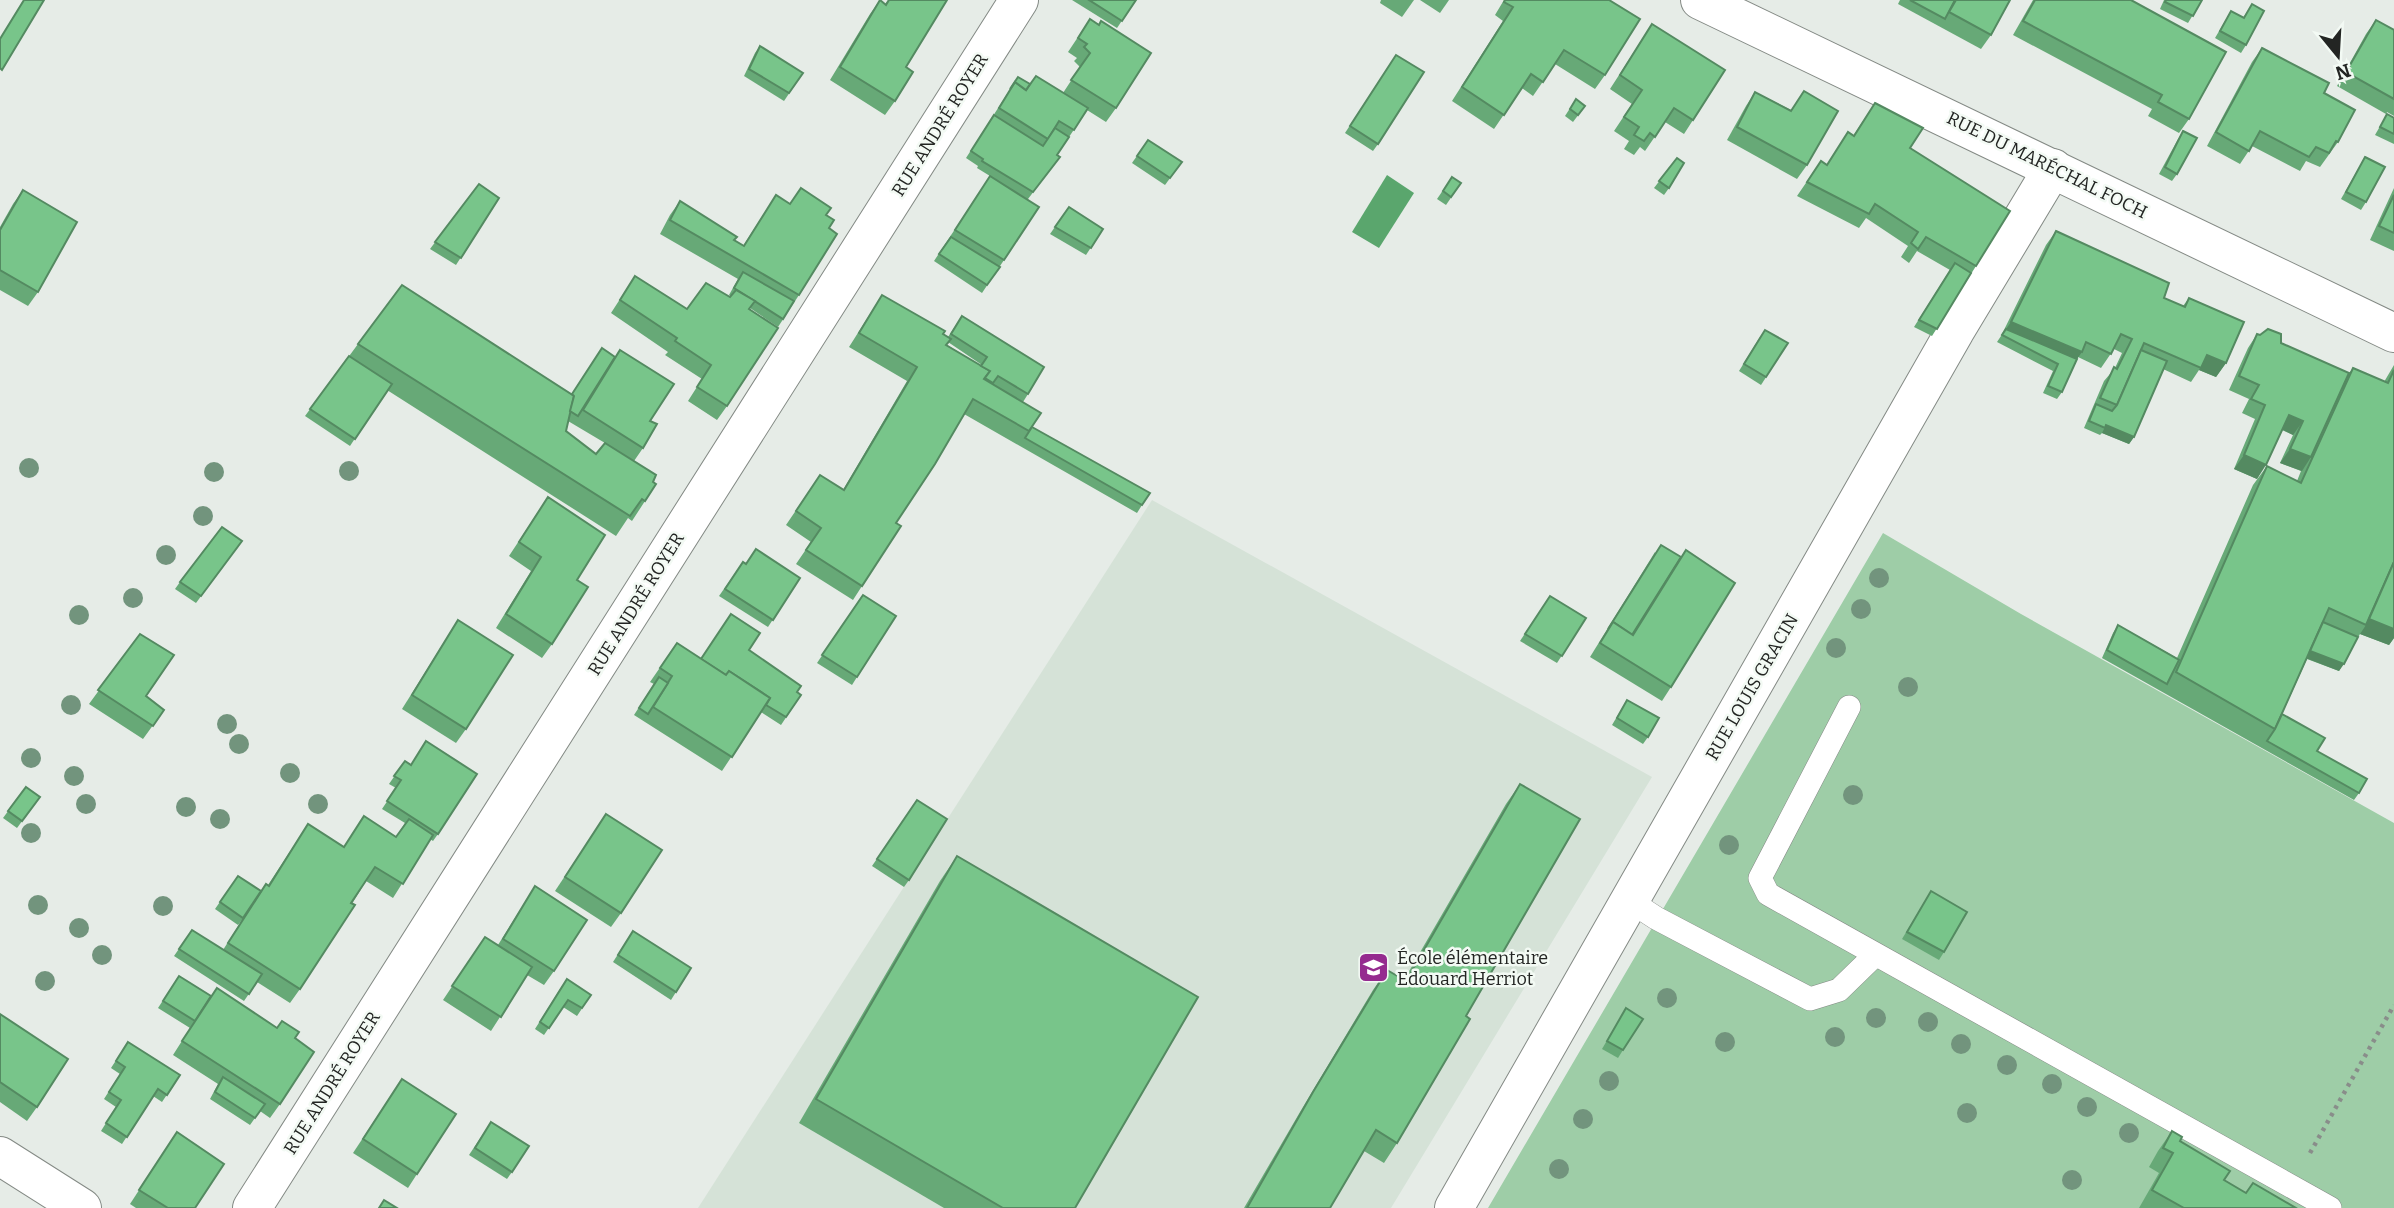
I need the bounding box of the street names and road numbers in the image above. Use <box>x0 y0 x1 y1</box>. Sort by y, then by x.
street label: RUE ANDRÉ ROYER <box>886 49 993 200</box>
street label: RUE DU MARÉCHAL FOCH <box>1943 106 2151 223</box>
street label: RUE ANDRÉ ROYER <box>582 528 689 679</box>
street label: RUE LOUIS GRACIN <box>1701 610 1803 764</box>
street label: RUE ANDRÉ ROYER <box>278 1007 385 1158</box>

